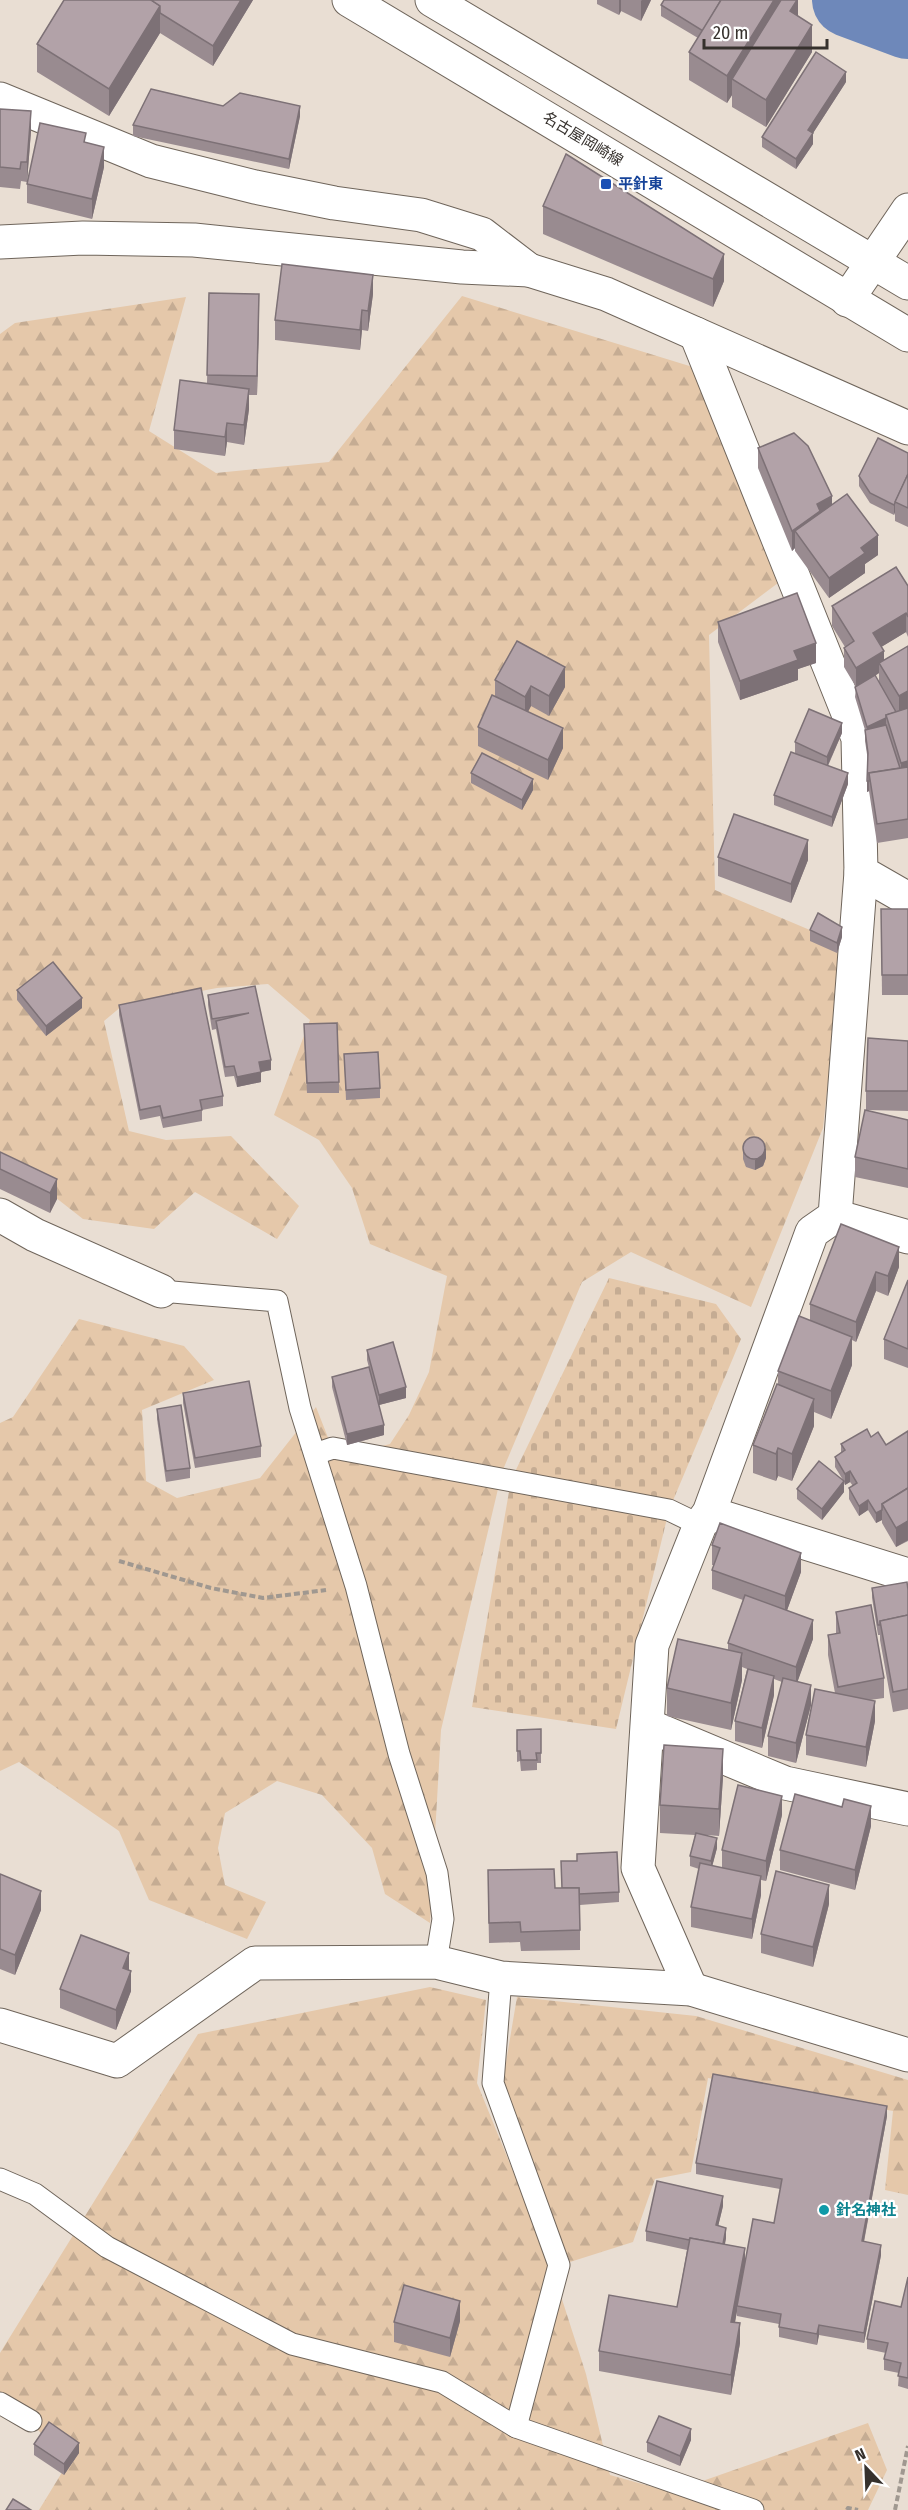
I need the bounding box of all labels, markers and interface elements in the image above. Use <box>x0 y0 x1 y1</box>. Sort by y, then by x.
scale bar <box>704 12 827 50</box>
text: 20 m <box>713 22 748 44</box>
street label: 名古屋岡崎線 <box>540 108 626 170</box>
place label: 平針東 <box>618 175 663 193</box>
marker: 平針東 <box>599 177 613 191</box>
place label: 針名神社 <box>836 2201 896 2219</box>
marker: 針名神社 <box>817 2203 831 2217</box>
north arrow <box>836 2438 896 2498</box>
text: N <box>852 2444 868 2465</box>

